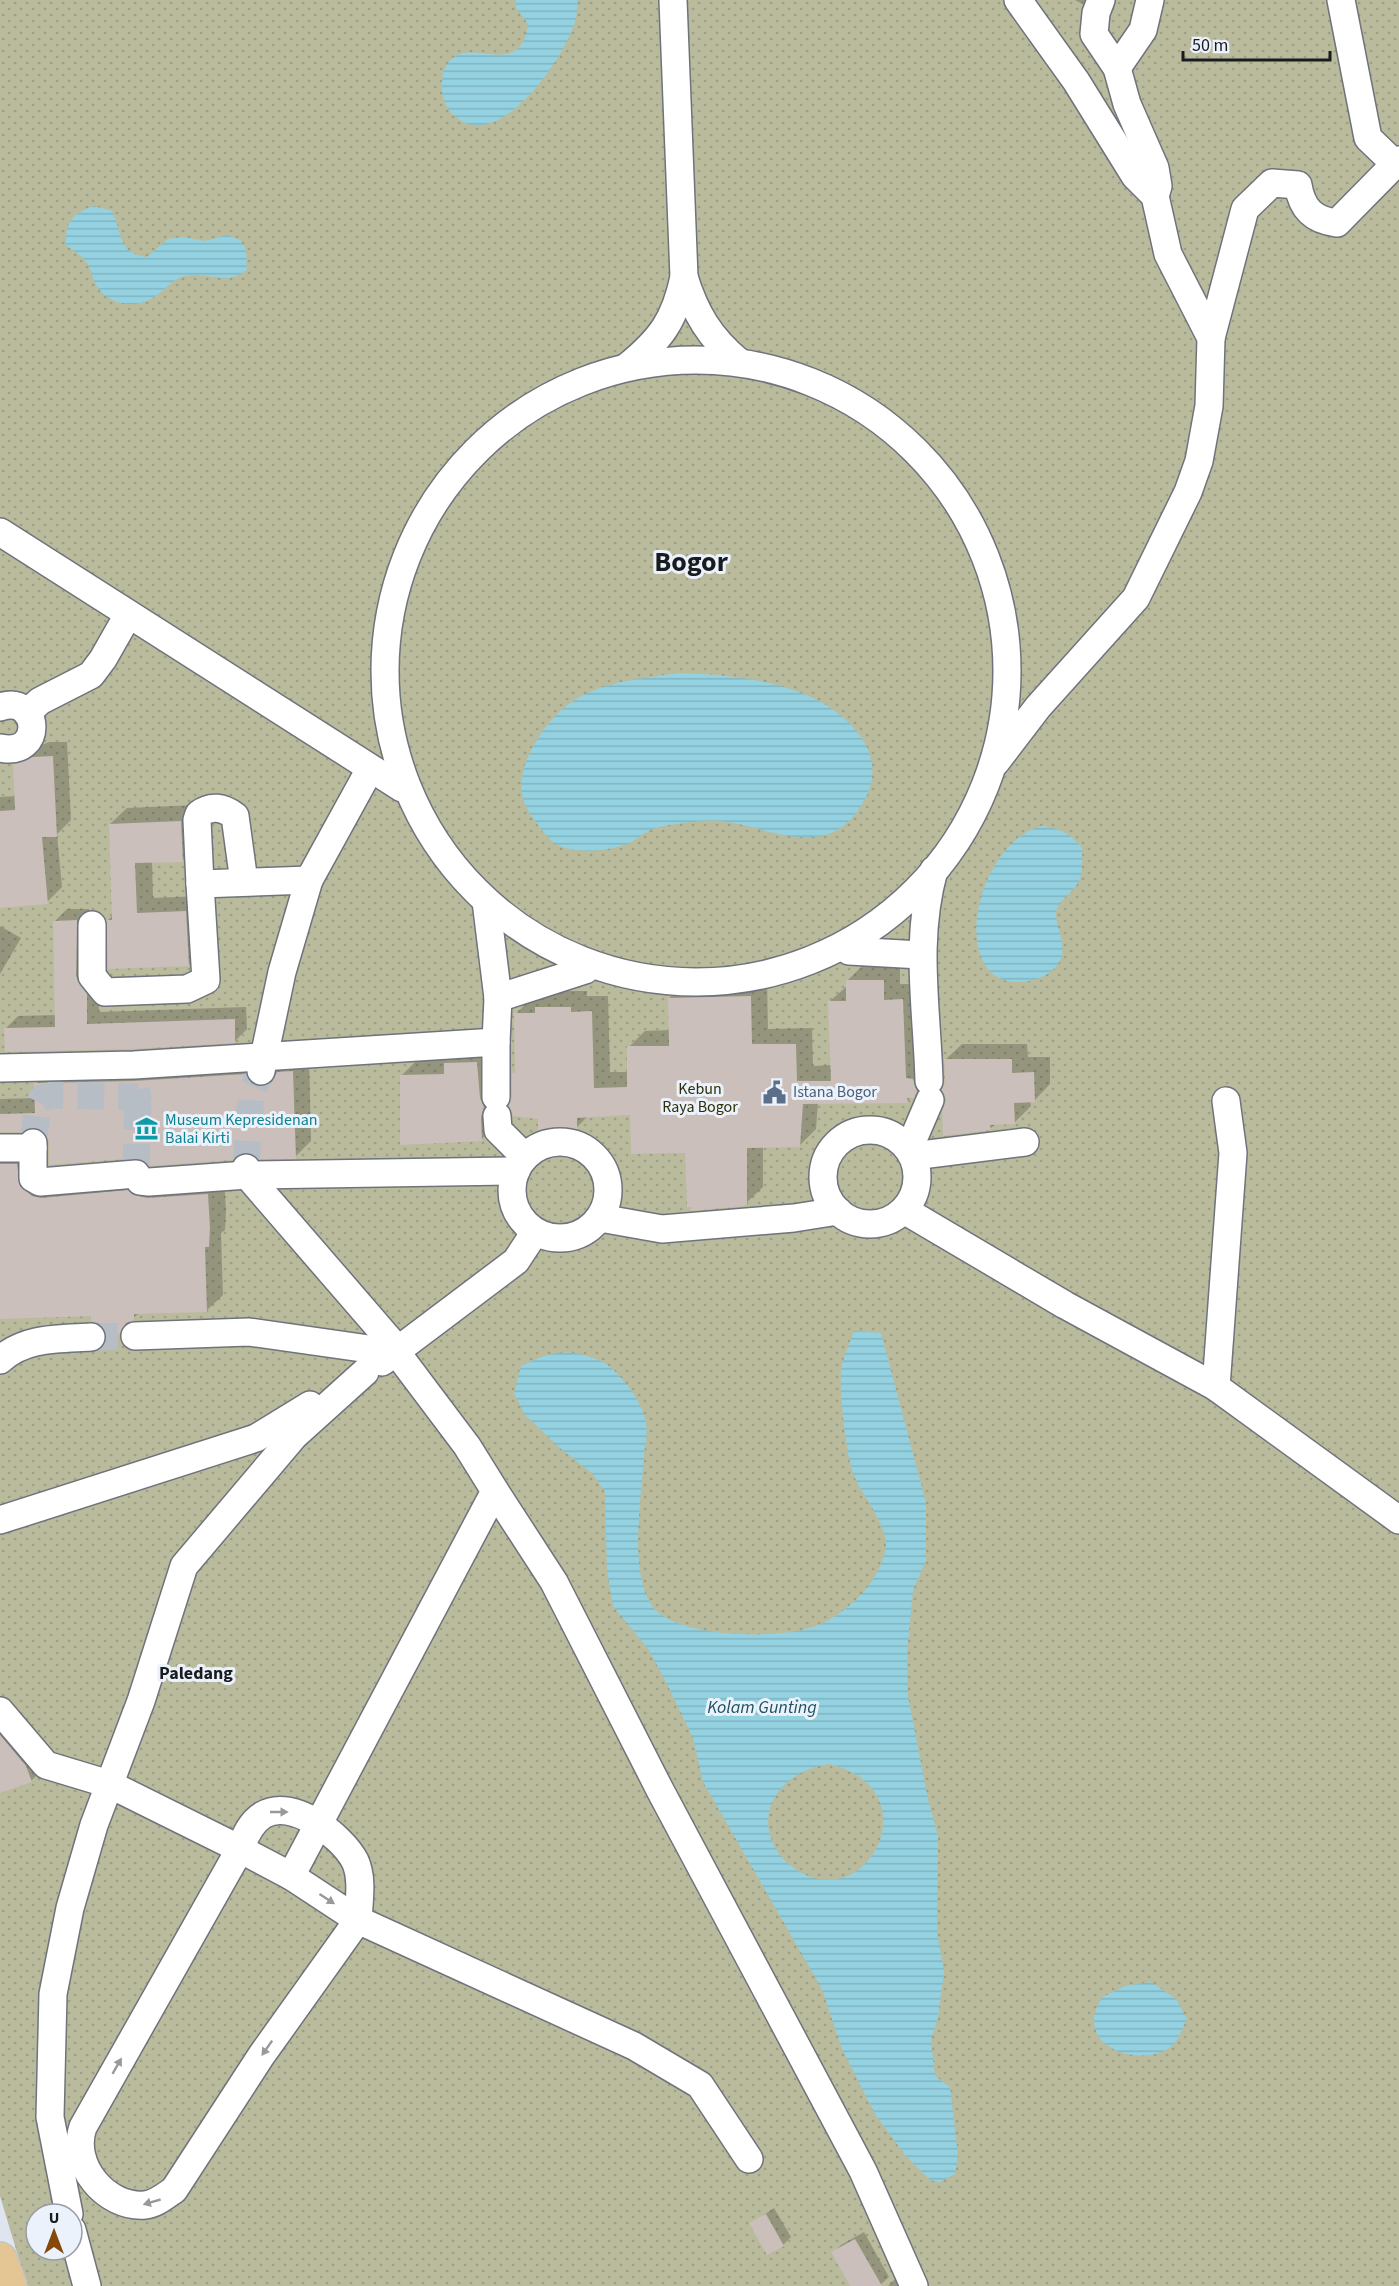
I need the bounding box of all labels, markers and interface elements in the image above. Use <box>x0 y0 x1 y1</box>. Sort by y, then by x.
scale bar <box>1183 24 1330 62</box>
text: 50 m <box>1192 33 1228 58</box>
district label: Bogor <box>654 542 729 582</box>
park label: Kebun Raya Bogor <box>662 1078 738 1118</box>
public building icon: Istana Bogor <box>762 1079 788 1105</box>
place label: Istana Bogor <box>793 1081 877 1103</box>
place label: Museum Kepresidenan Balai Kirti <box>165 1109 317 1149</box>
museum icon: Museum Kepresidenan Balai Kirti <box>134 1116 160 1142</box>
district label: Paledang <box>159 1661 233 1686</box>
water label: Kolam Gunting <box>707 1695 817 1720</box>
one-way arrow <box>270 1807 289 1817</box>
one-way arrow <box>319 1894 335 1905</box>
one-way arrow <box>261 2040 273 2056</box>
one-way arrow <box>112 2057 122 2074</box>
one-way arrow <box>143 2197 161 2207</box>
north arrow <box>24 2202 84 2262</box>
text: U <box>49 2207 59 2229</box>

